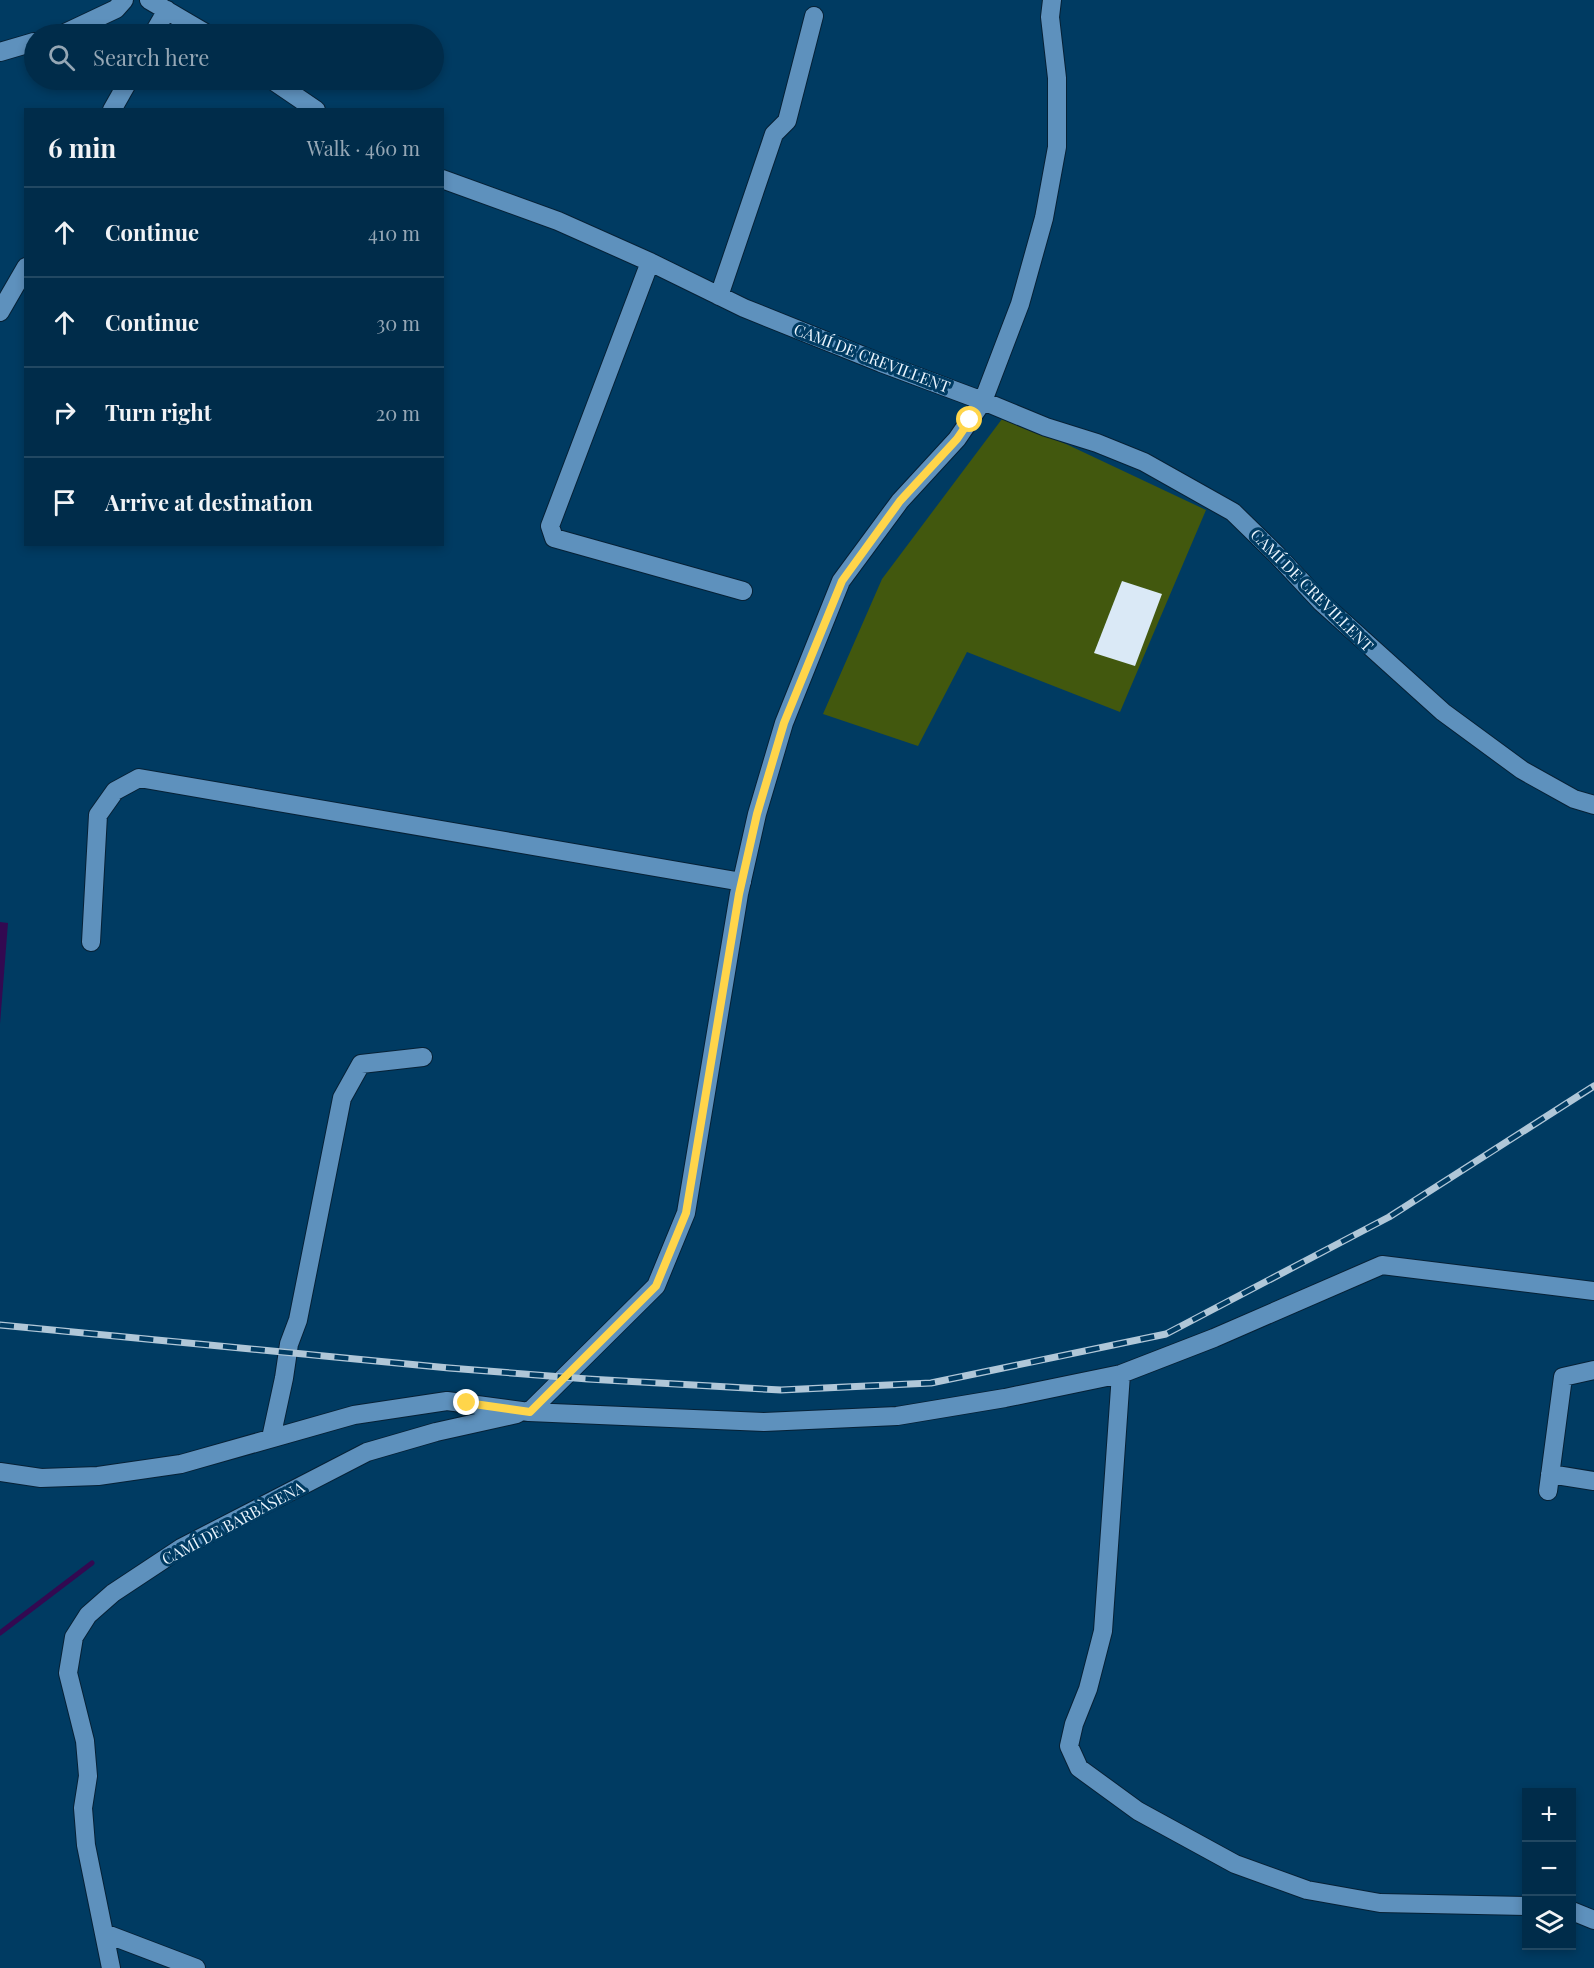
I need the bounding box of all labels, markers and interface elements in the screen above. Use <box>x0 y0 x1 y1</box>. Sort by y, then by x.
search box <box>24 24 444 90</box>
icon: search <box>45 41 78 74</box>
text: Search here <box>93 42 209 72</box>
text: 6 min <box>48 130 116 165</box>
text: Walk · 460 m <box>307 134 420 161</box>
icon: ahead <box>48 216 81 249</box>
text: Continue <box>105 217 199 247</box>
text: 410 m <box>368 219 420 246</box>
icon: ahead <box>48 306 81 339</box>
text: Continue <box>105 307 199 337</box>
text: 30 m <box>376 309 420 336</box>
street label: CAMÍ DE CREVILLENT <box>791 318 953 397</box>
icon: right <box>48 396 81 429</box>
text: Turn right <box>105 397 211 427</box>
text: 20 m <box>376 399 420 426</box>
route start <box>956 406 982 432</box>
icon: arrive <box>48 486 81 519</box>
text: Arrive at destination <box>105 487 313 517</box>
street label: CAMÍ DE CREVILLENT <box>1246 524 1378 656</box>
route end <box>453 1389 479 1415</box>
street label: CAMÍ DE BARBÀSENA <box>158 1476 309 1569</box>
map controls <box>1522 1788 1576 1950</box>
button: + <box>1522 1788 1576 1842</box>
button: − <box>1522 1842 1576 1896</box>
button: layers <box>1522 1896 1576 1950</box>

